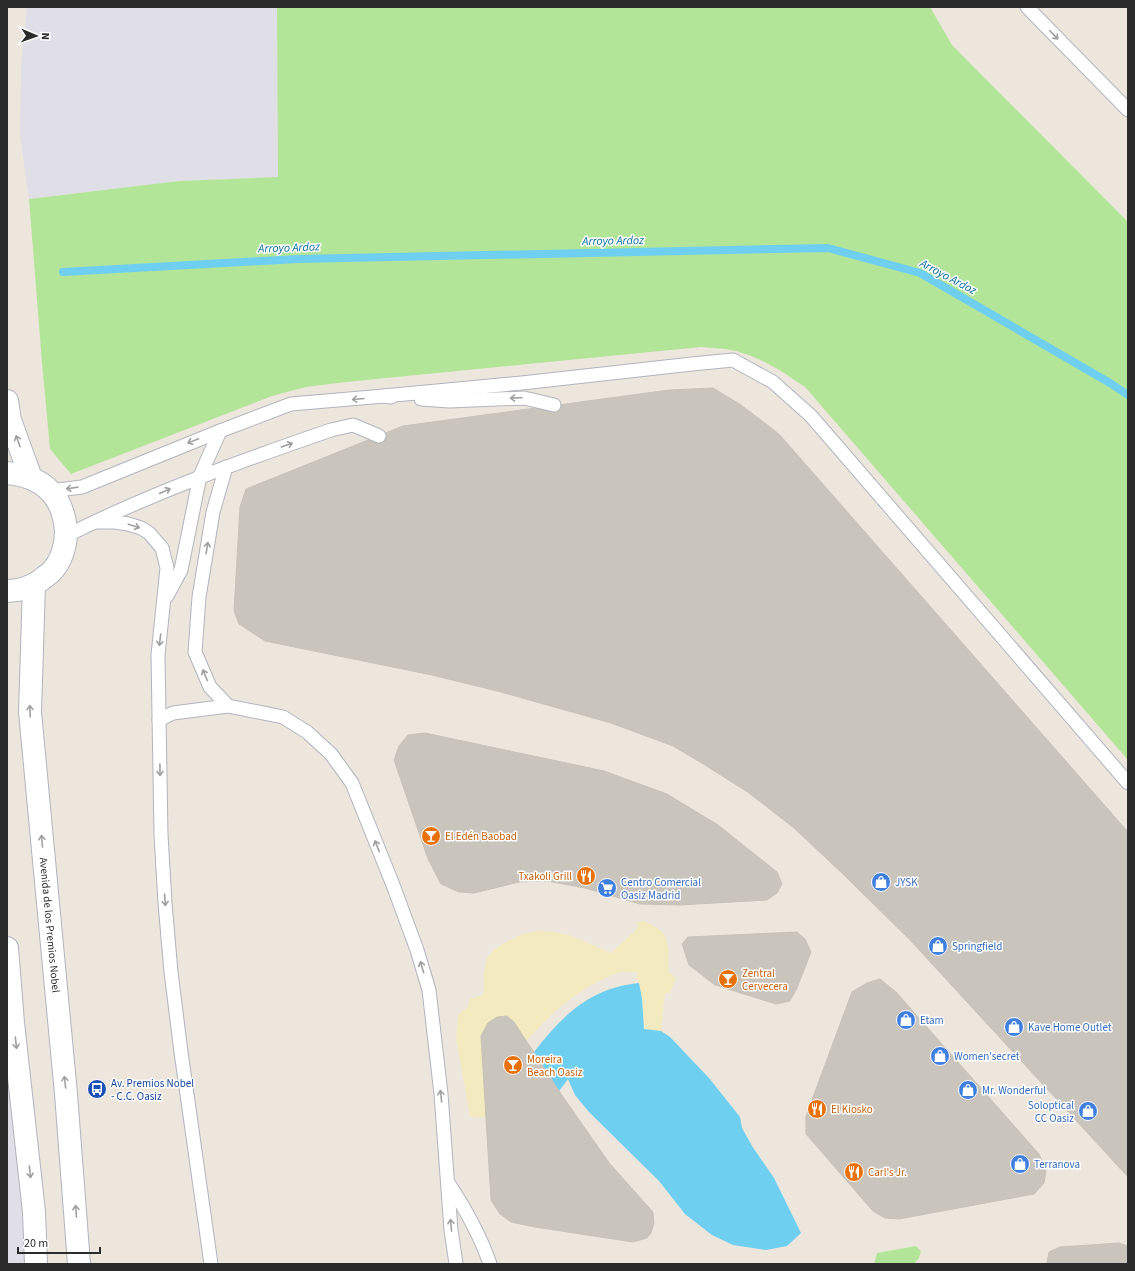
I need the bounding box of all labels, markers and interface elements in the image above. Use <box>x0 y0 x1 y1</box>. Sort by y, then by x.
north arrow <box>16 16 56 56</box>
one-way arrow <box>1049 30 1059 40</box>
text: N <box>38 32 53 40</box>
water label: Arroyo Ardoz <box>581 232 645 250</box>
water label: Arroyo Ardoz <box>257 238 321 258</box>
water label: Arroyo Ardoz <box>916 255 980 299</box>
one-way arrow <box>352 395 365 402</box>
one-way arrow <box>510 395 523 402</box>
one-way arrow <box>13 436 21 448</box>
one-way arrow <box>188 438 200 446</box>
one-way arrow <box>280 441 293 448</box>
one-way arrow <box>66 484 79 492</box>
one-way arrow <box>159 487 171 494</box>
one-way arrow <box>127 523 140 530</box>
one-way arrow <box>203 542 211 555</box>
one-way arrow <box>156 633 164 646</box>
one-way arrow <box>201 669 208 681</box>
one-way arrow <box>26 705 34 718</box>
one-way arrow <box>157 763 164 776</box>
bar icon: El Edén Baobad <box>420 825 442 847</box>
place label: El Edén Baobad <box>445 829 517 844</box>
one-way arrow <box>38 835 46 848</box>
one-way arrow <box>373 840 380 852</box>
street label: Avenida de los Premios Nobel <box>36 857 64 994</box>
restaurant icon: Txakoli Grill <box>575 865 597 887</box>
place label: Txakoli Grill <box>518 869 572 884</box>
shop icon: JYSK <box>870 871 892 893</box>
place label: Centro Comercial Oasiz Madrid <box>621 875 701 903</box>
place label: JYSK <box>895 875 918 890</box>
supermarket icon: Centro Comercial Oasiz Madrid <box>596 877 618 899</box>
one-way arrow <box>161 893 168 906</box>
shop icon: Springfield <box>927 935 949 957</box>
place label: Springfield <box>952 939 1002 954</box>
one-way arrow <box>418 961 425 974</box>
place label: Zentral Cervecera <box>742 966 788 994</box>
bar icon: Zentral Cervecera <box>717 968 739 990</box>
shop icon: Etam <box>895 1009 917 1031</box>
place label: Etam <box>920 1013 944 1028</box>
shop icon: Kave Home Outlet <box>1003 1016 1025 1038</box>
place label: Kave Home Outlet <box>1028 1020 1112 1035</box>
one-way arrow <box>12 1036 19 1049</box>
shop icon: Women'secret <box>929 1045 951 1067</box>
place label: Women'secret <box>954 1049 1020 1064</box>
place label: Moreira Beach Oasiz <box>527 1052 583 1080</box>
bar icon: Moreira Beach Oasiz <box>502 1054 524 1076</box>
one-way arrow <box>61 1076 69 1089</box>
place label: Av. Premios Nobel - C.C. Oasiz <box>111 1076 194 1104</box>
bus stop icon: Av. Premios Nobel - C.C. Oasiz <box>86 1078 108 1100</box>
shop icon: Mr. Wonderful <box>957 1079 979 1101</box>
place label: Mr. Wonderful <box>982 1083 1046 1098</box>
one-way arrow <box>437 1090 445 1103</box>
restaurant icon: El Kiosko <box>806 1098 828 1120</box>
place label: Soloptical CC Oasiz <box>1028 1098 1074 1126</box>
shop icon: Soloptical CC Oasiz <box>1077 1100 1099 1122</box>
place label: El Kiosko <box>831 1102 873 1117</box>
shop icon: Terranova <box>1009 1153 1031 1175</box>
place label: Terranova <box>1034 1157 1080 1172</box>
restaurant icon: Carl's Jr. <box>843 1161 865 1183</box>
one-way arrow <box>26 1165 33 1178</box>
place label: Carl's Jr. <box>868 1165 907 1180</box>
one-way arrow <box>73 1205 80 1218</box>
one-way arrow <box>448 1219 455 1232</box>
scale bar <box>18 1229 100 1255</box>
text: 20 m <box>24 1235 48 1252</box>

